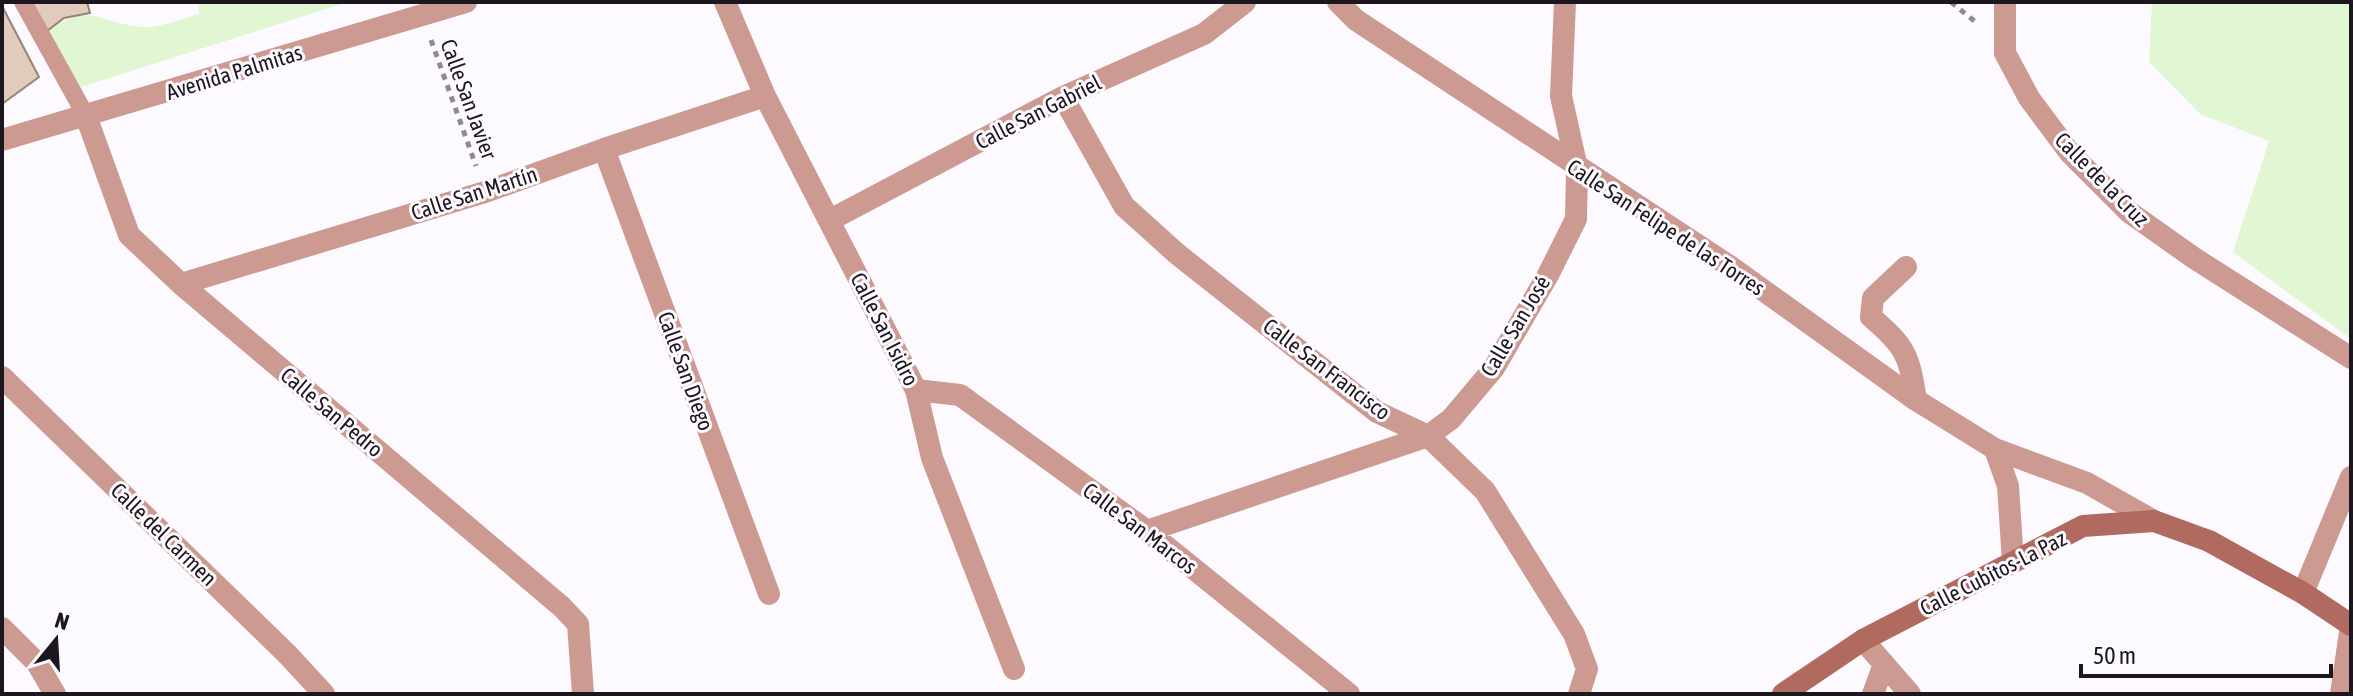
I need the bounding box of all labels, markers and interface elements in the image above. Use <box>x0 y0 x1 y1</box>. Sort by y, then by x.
street label: Calle San Javier <box>435 36 503 163</box>
street label: Avenida Palmitas <box>163 39 305 105</box>
street label: Calle San Gabriel <box>971 69 1105 155</box>
street label: Calle de la Cruz <box>2050 127 2154 231</box>
street label: Calle San Felipe de las Torres <box>1562 153 1770 301</box>
street label: Calle San Martín <box>408 160 540 226</box>
street label: Calle San Isidro <box>845 268 925 390</box>
street label: Calle San José <box>1475 271 1555 381</box>
street label: Calle San Diego <box>652 308 720 434</box>
street label: Calle San Francisco <box>1258 313 1396 425</box>
street label: Calle San Pedro <box>276 362 388 462</box>
street label: Calle del Carmen <box>106 477 222 591</box>
street label: Calle San Marcos <box>1078 477 1202 579</box>
street label: Calle Cubitos-La Paz <box>1916 525 2070 621</box>
north arrow <box>16 600 96 680</box>
text: N <box>52 607 72 635</box>
scale bar <box>2081 628 2331 678</box>
text: 50 m <box>2093 642 2136 669</box>

